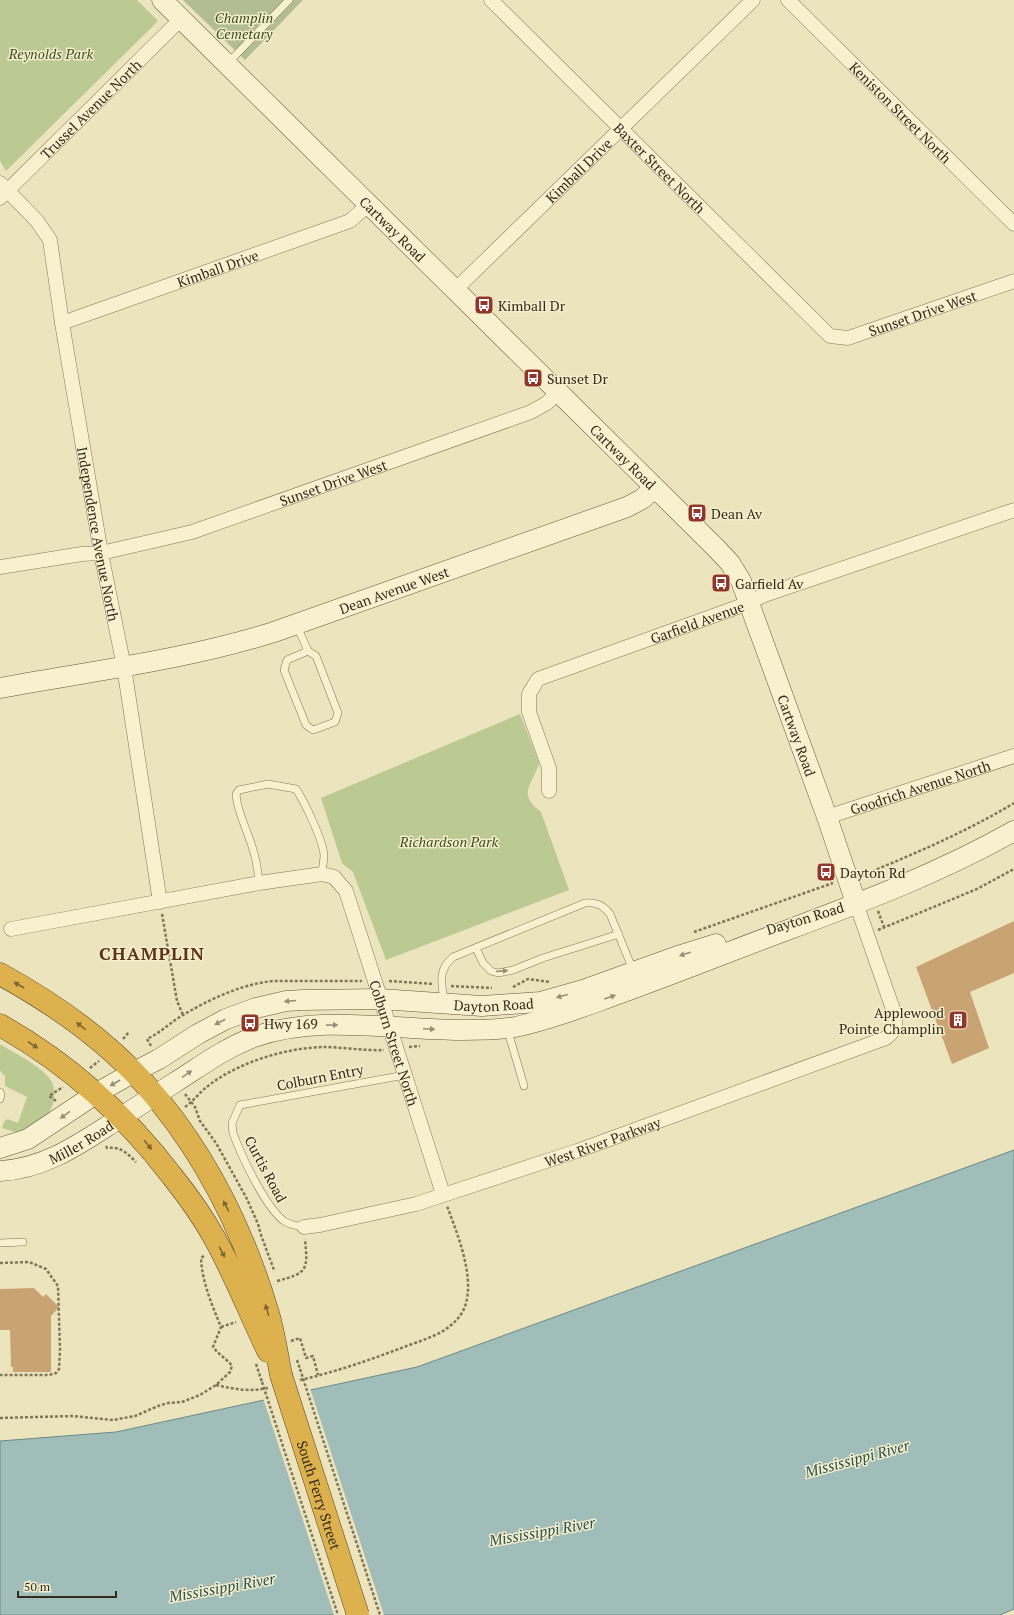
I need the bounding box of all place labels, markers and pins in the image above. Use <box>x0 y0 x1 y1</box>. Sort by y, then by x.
bus stop icon: Kimball Dr <box>473 294 495 316</box>
place label: Kimball Dr <box>498 296 566 315</box>
bus stop icon: Sunset Dr <box>522 367 544 389</box>
place label: Sunset Dr <box>547 369 608 388</box>
bus stop icon: Dean Av <box>686 502 708 524</box>
place label: Dean Av <box>711 504 763 523</box>
bus stop icon: Garfield Av <box>710 572 732 594</box>
place label: Garfield Av <box>735 574 804 593</box>
bus stop icon: Dayton Rd <box>815 861 837 883</box>
place label: Dayton Rd <box>840 863 906 882</box>
place label: Applewood Pointe Champlin <box>839 1003 945 1038</box>
building icon: Applewood Pointe Champlin <box>947 1009 969 1031</box>
bus stop icon: Hwy 169 <box>239 1012 261 1034</box>
place label: Hwy 169 <box>264 1014 318 1033</box>

